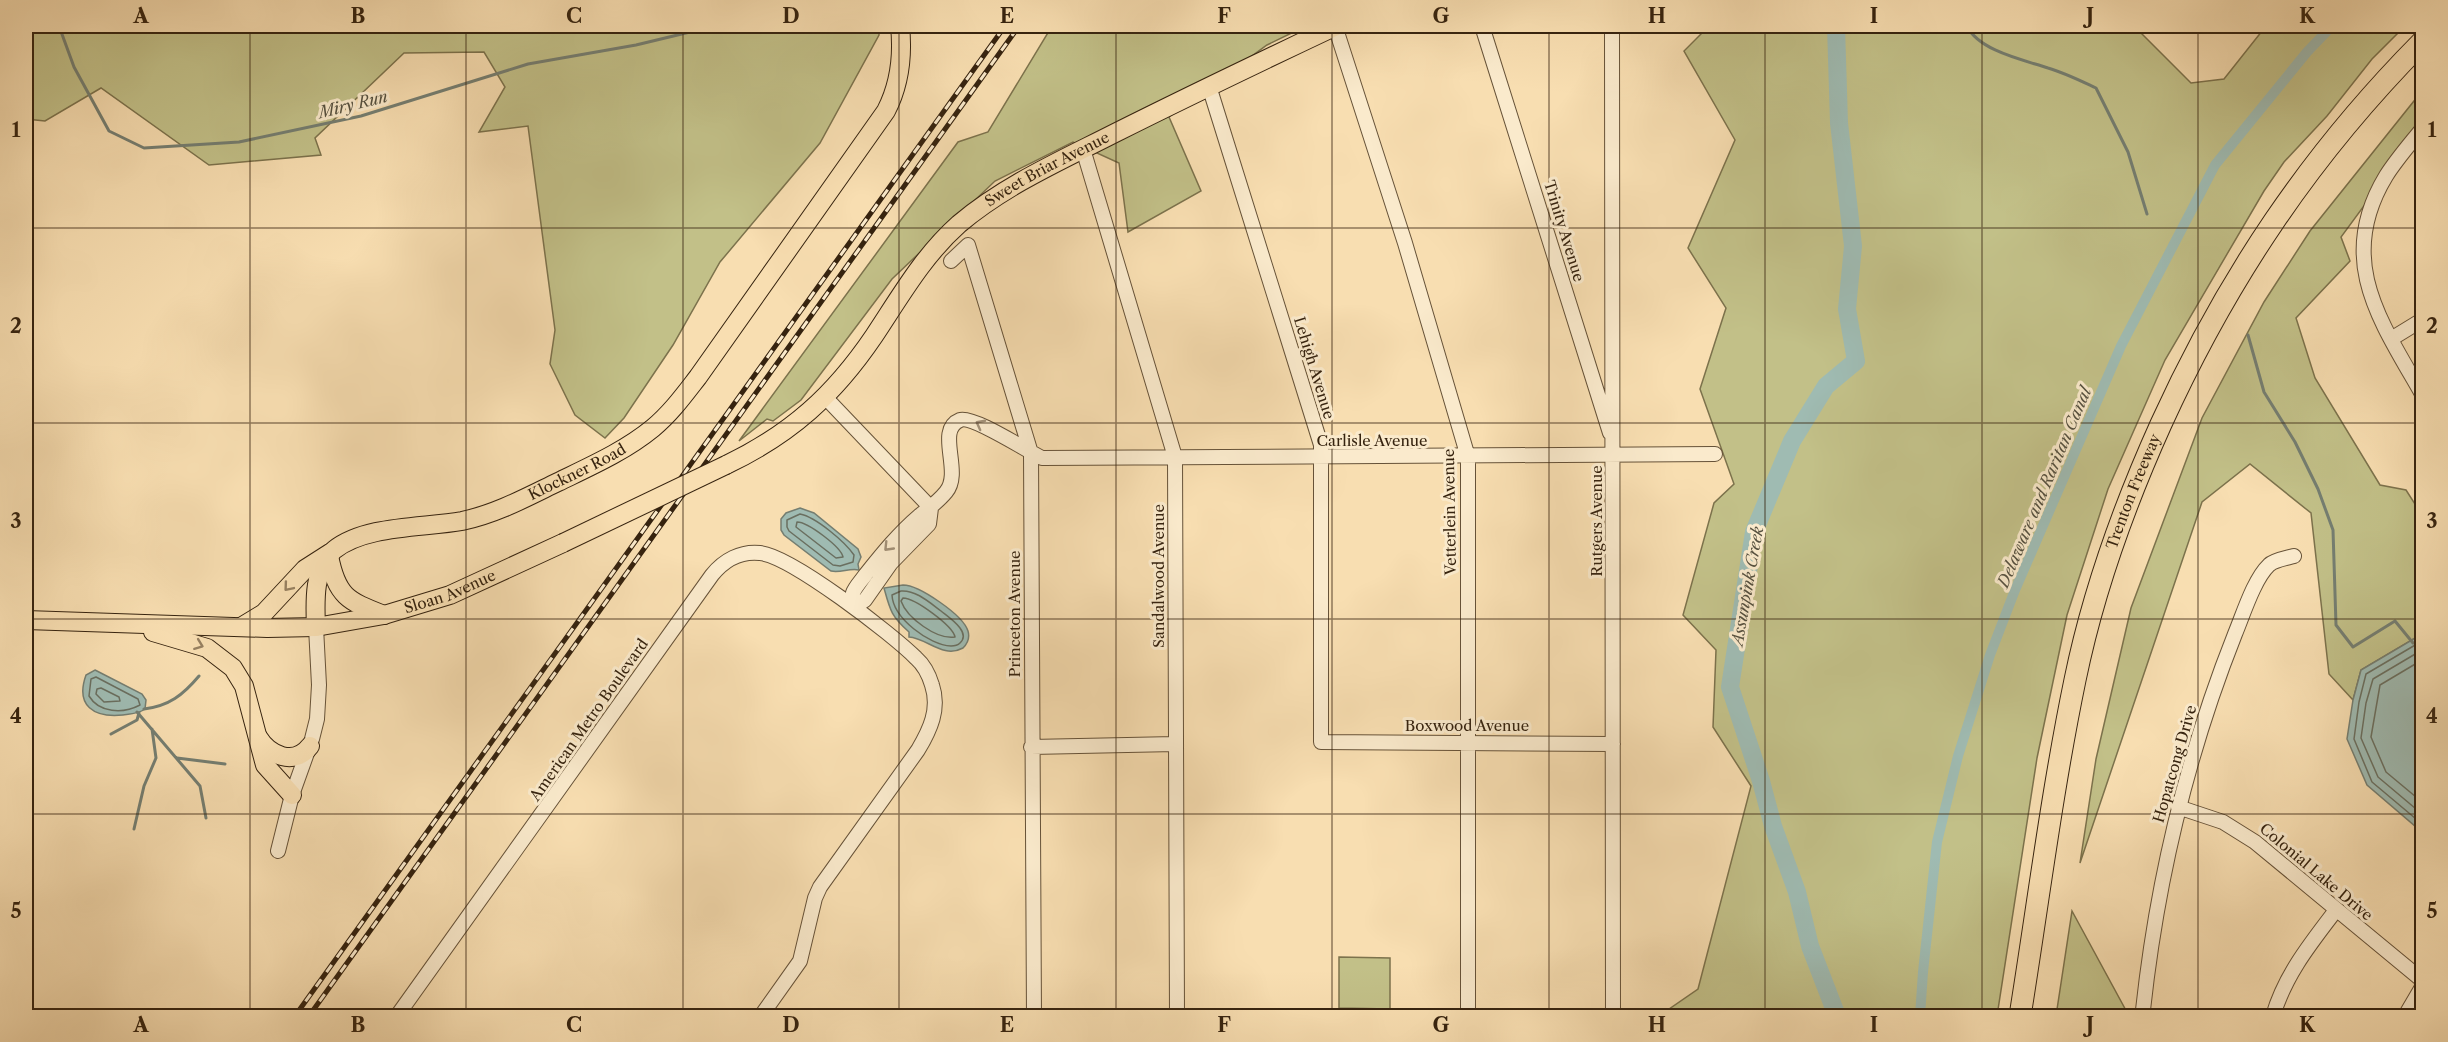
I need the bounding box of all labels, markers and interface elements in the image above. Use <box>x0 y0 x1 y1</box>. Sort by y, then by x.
text: A <box>132 4 149 28</box>
text: B <box>351 4 366 28</box>
text: C <box>566 4 582 28</box>
text: D <box>782 4 800 28</box>
text: E <box>1000 4 1014 28</box>
text: F <box>1217 4 1231 28</box>
text: G <box>1433 4 1450 28</box>
text: H <box>1648 4 1666 28</box>
text: I <box>1870 4 1878 28</box>
text: J <box>2082 4 2094 28</box>
text: K <box>2299 4 2316 28</box>
water label: Miry Run <box>314 86 390 123</box>
text: 1 <box>12 118 21 142</box>
text: 1 <box>2428 118 2437 142</box>
street label: Sweet Briar Avenue <box>981 127 1112 211</box>
street label: Trinity Avenue <box>1540 178 1589 284</box>
text: 2 <box>10 314 22 338</box>
street label: Lehigh Avenue <box>1290 314 1339 421</box>
text: 2 <box>2426 314 2438 338</box>
water label: Delaware and Raritan Canal <box>1992 382 2096 592</box>
one-way arrow <box>976 420 986 431</box>
street label: Trenton Freeway <box>2102 430 2165 552</box>
street label: Carlisle Avenue <box>1317 431 1427 450</box>
street label: Klockner Road <box>525 439 629 504</box>
street label: Vetterlein Avenue <box>1439 448 1460 577</box>
street label: Rutgers Avenue <box>1587 465 1606 577</box>
street label: Sandalwood Avenue <box>1149 504 1168 648</box>
text: 3 <box>10 509 22 533</box>
text: 3 <box>2426 509 2438 533</box>
water label: Assunpink Creek <box>1726 524 1767 650</box>
one-way arrow <box>885 540 896 551</box>
street label: Princeton Avenue <box>1005 550 1024 678</box>
street label: Sloan Avenue <box>402 565 498 617</box>
one-way arrow <box>285 580 296 591</box>
street label: American Metro Boulevard <box>525 635 652 805</box>
one-way arrow <box>193 638 204 650</box>
street label: Hopatcong Drive <box>2149 703 2200 825</box>
text: 4 <box>10 704 22 728</box>
text: 4 <box>2426 704 2438 728</box>
street label: Boxwood Avenue <box>1405 716 1529 735</box>
street label: Colonial Lake Drive <box>2256 819 2377 925</box>
text: 5 <box>10 899 22 923</box>
text: 5 <box>2426 899 2438 923</box>
text: A <box>132 1013 149 1037</box>
text: B <box>351 1013 366 1037</box>
text: C <box>566 1013 582 1037</box>
text: D <box>782 1013 800 1037</box>
text: E <box>1000 1013 1014 1037</box>
text: F <box>1217 1013 1231 1037</box>
text: G <box>1433 1013 1450 1037</box>
text: H <box>1648 1013 1666 1037</box>
text: I <box>1870 1013 1878 1037</box>
text: J <box>2082 1013 2094 1037</box>
text: K <box>2299 1013 2316 1037</box>

